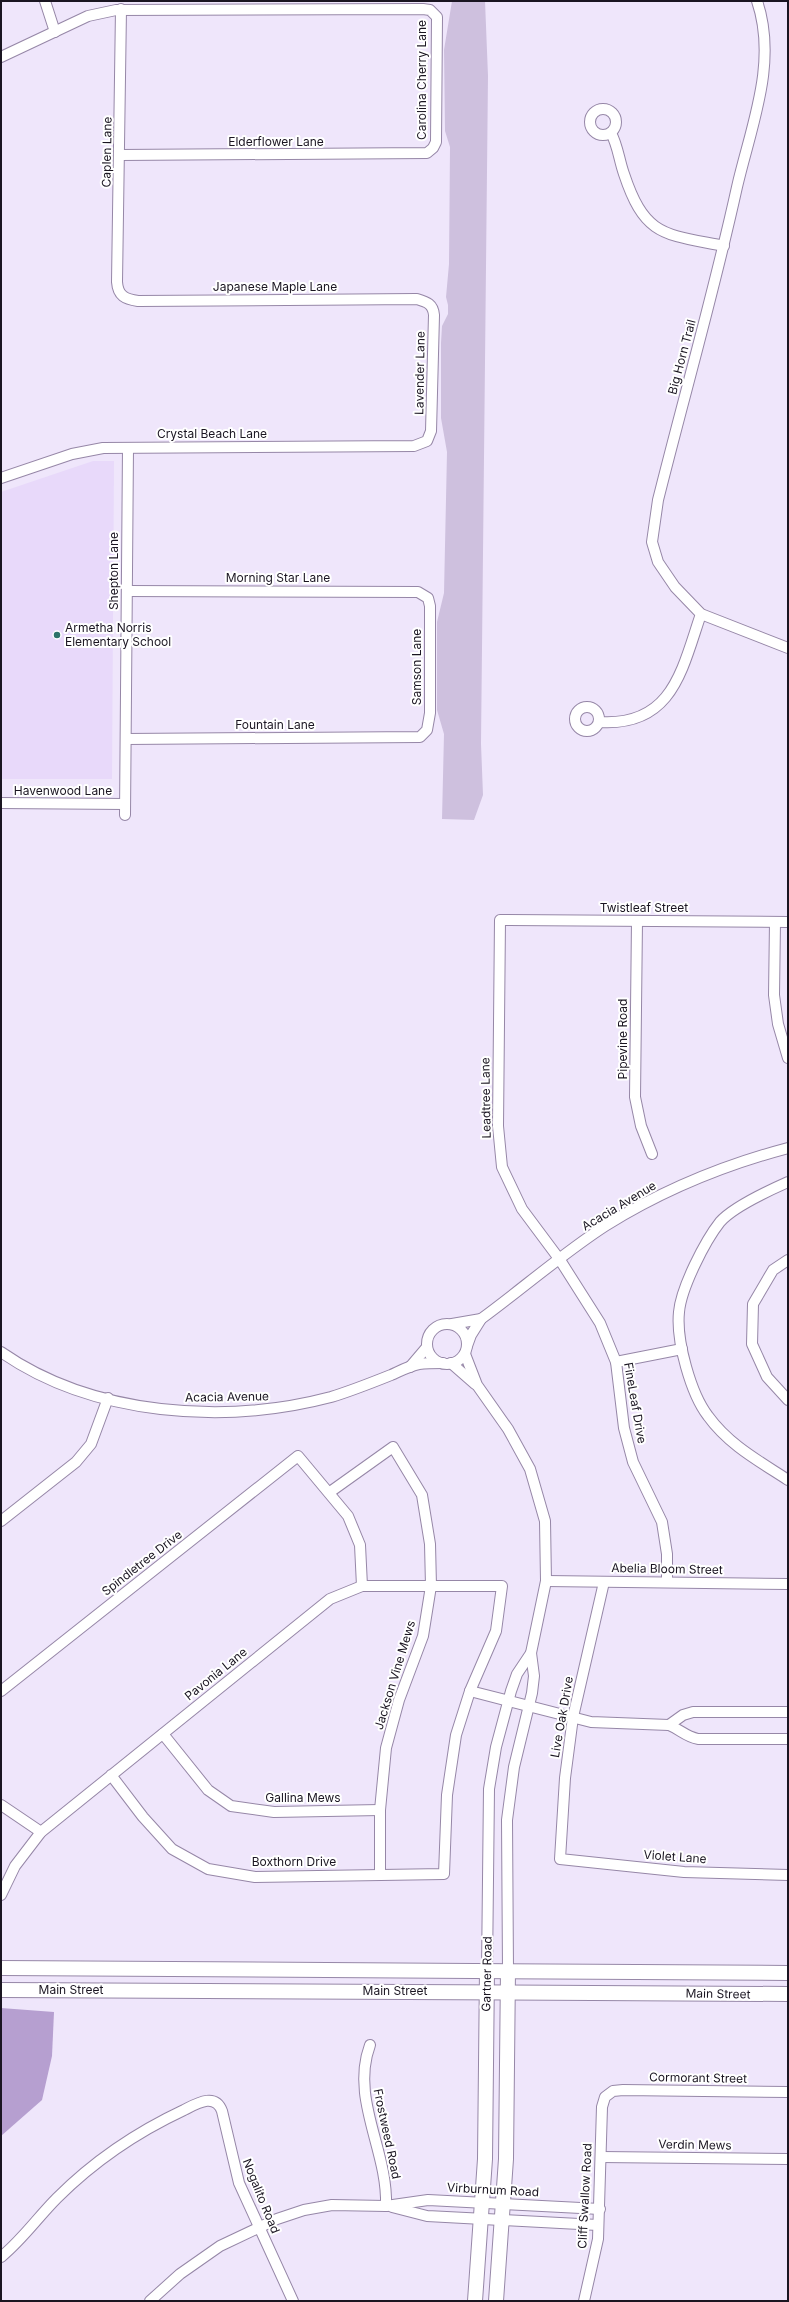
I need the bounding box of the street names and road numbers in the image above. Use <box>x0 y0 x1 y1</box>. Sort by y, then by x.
street label: Carolina Cherry Lane <box>414 20 429 140</box>
street label: Caplen Lane <box>98 116 115 188</box>
street label: Elderflower Lane <box>228 134 324 149</box>
street label: Japanese Maple Lane <box>213 279 337 294</box>
street label: Big Horn Trail <box>664 318 699 396</box>
street label: Lavender Lane <box>411 331 428 415</box>
street label: Crystal Beach Lane <box>157 426 267 441</box>
street label: Shepton Lane <box>106 532 121 610</box>
street label: Morning Star Lane <box>226 570 330 585</box>
street label: Samson Lane <box>409 629 424 705</box>
street label: Fountain Lane <box>235 717 315 732</box>
street label: Havenwood Lane <box>14 783 112 798</box>
street label: Twistleaf Street <box>600 900 688 915</box>
street label: Pipevine Road <box>615 999 630 1079</box>
street label: Leadtree Lane <box>477 1057 494 1139</box>
street label: Acacia Avenue <box>579 1178 659 1234</box>
street label: FineLeaf Drive <box>621 1361 650 1445</box>
street label: Acacia Avenue <box>185 1388 269 1405</box>
street label: Spindletree Drive <box>99 1527 185 1599</box>
street label: Abelia Bloom Street <box>611 1560 723 1577</box>
street label: Jackson Vine Mews <box>371 1618 418 1731</box>
street label: Pavonia Lane <box>182 1644 250 1703</box>
street label: Live Oak Drive <box>547 1675 576 1759</box>
street label: Gallina Mews <box>265 1790 341 1805</box>
street label: Violet Lane <box>643 1847 707 1866</box>
street label: Boxthorn Drive <box>252 1854 336 1869</box>
street label: Gartner Road <box>478 1936 495 2012</box>
street label: Main Street <box>39 1982 103 1997</box>
street label: Main Street <box>363 1983 427 1998</box>
street label: Main Street <box>685 1985 751 2002</box>
street label: Cormorant Street <box>649 2069 747 2086</box>
street label: Frostweed Road <box>371 2087 404 2180</box>
street label: Verdin Mews <box>658 2136 732 2153</box>
street label: Cliff Swallow Road <box>574 2143 595 2249</box>
street label: Nogalito Road <box>240 2156 283 2235</box>
street label: Virburnum Road <box>447 2180 539 2199</box>

